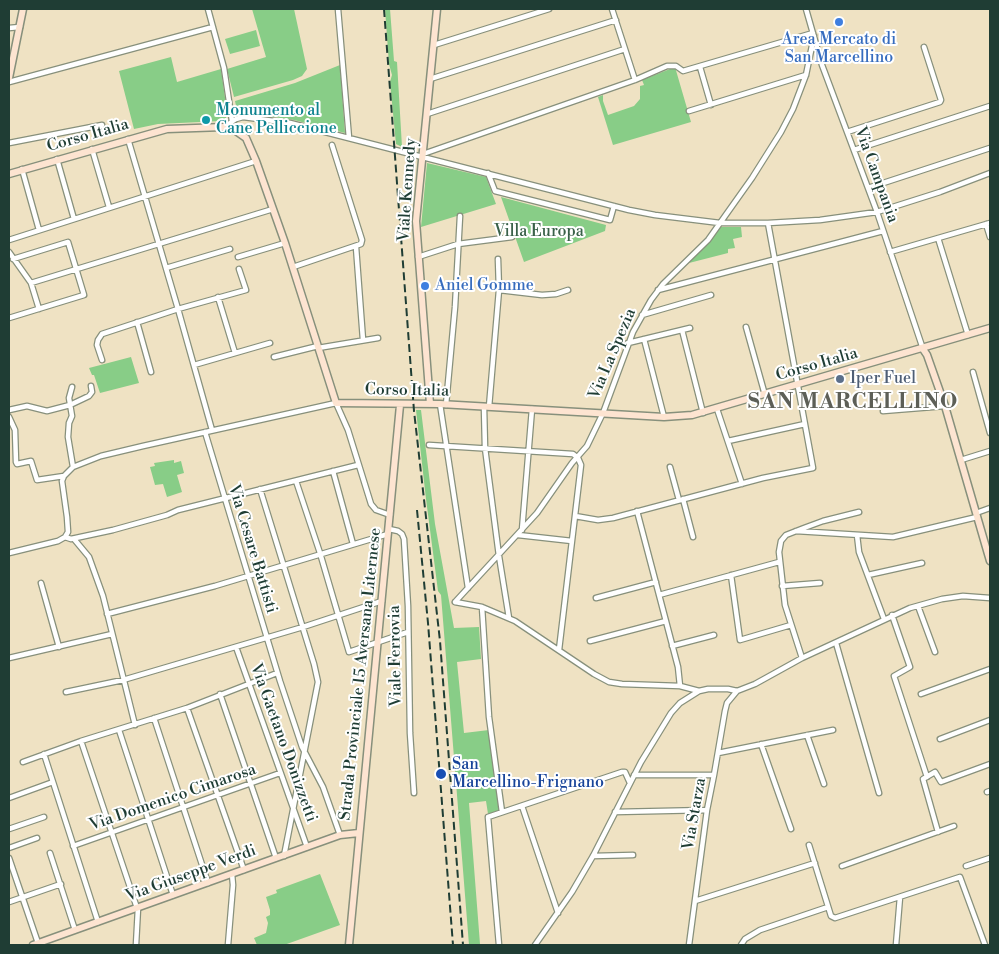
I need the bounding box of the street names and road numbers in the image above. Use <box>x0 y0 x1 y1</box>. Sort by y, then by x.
street label: Corso Italia <box>45 115 131 157</box>
street label: Via Campania <box>850 124 902 226</box>
street label: Viale Kennedy <box>395 138 421 242</box>
street label: Via La Spezia <box>585 306 641 402</box>
street label: Corso Italia <box>774 344 860 386</box>
street label: Corso Italia <box>365 381 449 401</box>
street label: Via Cesare Battisti <box>223 482 281 616</box>
street label: Strada Provinciale 15 Aversana Liternese <box>336 527 386 821</box>
street label: Viale Ferrovia <box>386 605 406 707</box>
street label: Via Gaetano Donizzetti <box>245 661 321 825</box>
street label: Via Domenico Cimarosa <box>87 760 259 836</box>
street label: Via Starza <box>679 776 711 852</box>
street label: Via Giuseppe Verdi <box>123 841 259 907</box>

